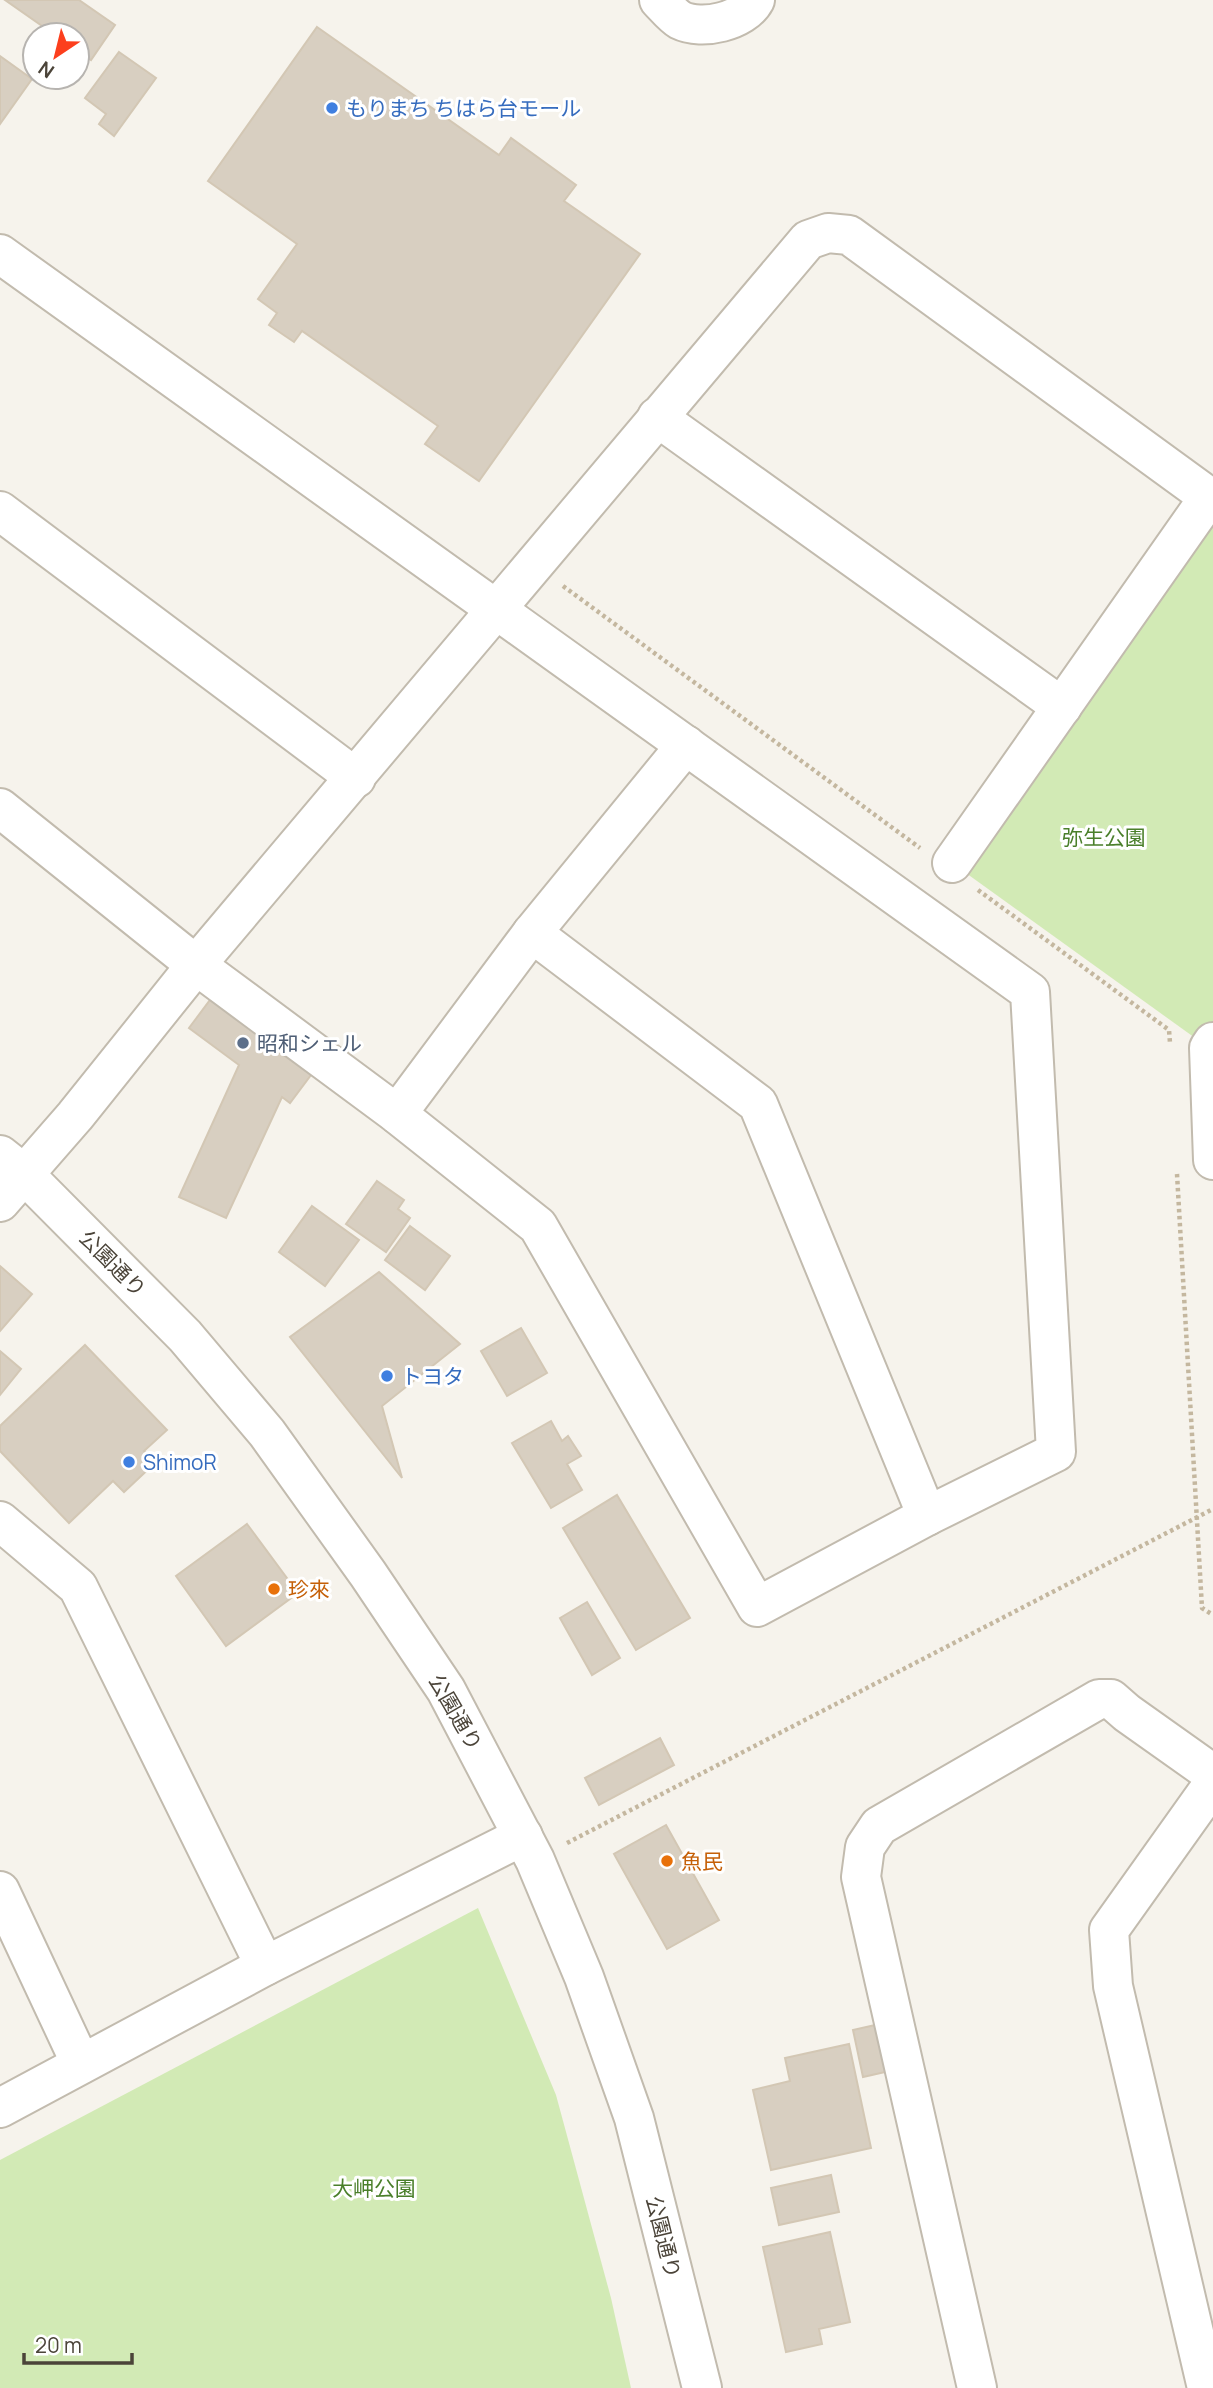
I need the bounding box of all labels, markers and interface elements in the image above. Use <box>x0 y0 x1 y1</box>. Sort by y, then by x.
north arrow <box>21 21 91 91</box>
text: N <box>33 55 59 84</box>
place label: もりまち ちはら台モール <box>346 94 581 122</box>
marker: もりまち ちはら台モール <box>324 100 340 116</box>
park label: 弥生公園 <box>1062 823 1146 851</box>
place label: 昭和シェル <box>257 1029 362 1057</box>
marker: 昭和シェル <box>235 1035 251 1051</box>
street label: 公園通り <box>73 1223 153 1303</box>
place label: トヨタ <box>401 1362 464 1390</box>
marker: トヨタ <box>379 1368 395 1384</box>
place label: ShimoR <box>143 1448 217 1476</box>
marker: ShimoR <box>121 1454 137 1470</box>
place label: 珍來 <box>288 1575 330 1603</box>
marker: 珍來 <box>266 1581 282 1597</box>
street label: 公園通り <box>423 1669 489 1755</box>
place label: 魚民 <box>681 1847 723 1875</box>
marker: 魚民 <box>659 1853 675 1869</box>
park label: 大岬公園 <box>332 2174 416 2202</box>
street label: 公園通り <box>640 2193 688 2281</box>
scale bar <box>24 2322 133 2366</box>
text: 20 m <box>35 2331 82 2359</box>

